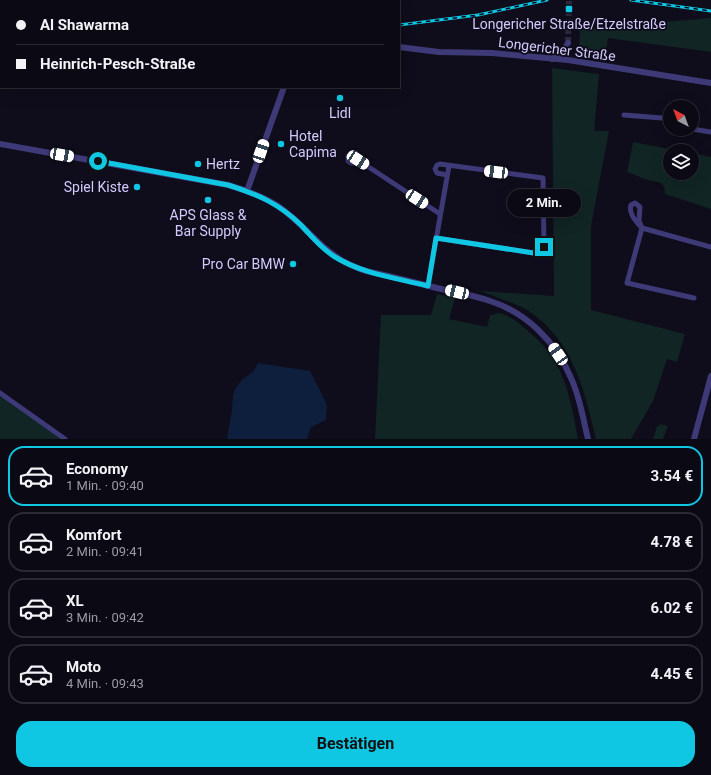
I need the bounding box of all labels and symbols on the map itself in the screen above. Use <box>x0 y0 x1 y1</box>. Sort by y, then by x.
marker: Longericher Straße/Etzelstraße <box>564 4 574 14</box>
place label: Longericher Straße/Etzelstraße <box>472 16 666 32</box>
street label: Longericher Straße <box>497 34 617 64</box>
marker: Lidl <box>335 93 345 103</box>
north arrow <box>663 100 699 136</box>
place label: Lidl <box>329 105 351 121</box>
place label: Hotel Capima <box>289 128 337 160</box>
car <box>251 138 271 164</box>
marker: Hotel Capima <box>276 139 286 149</box>
car <box>49 147 75 163</box>
car <box>345 148 371 172</box>
route start <box>89 152 107 170</box>
place label: Hertz <box>206 156 240 172</box>
marker: Hertz <box>193 159 203 169</box>
car <box>483 165 509 179</box>
place label: Spiel Kiste <box>64 179 129 195</box>
marker: Spiel Kiste <box>132 182 142 192</box>
car <box>404 187 430 211</box>
callout: 2 Min. <box>507 189 581 217</box>
marker: APS Glass & Bar Supply <box>203 195 213 205</box>
place label: APS Glass & Bar Supply <box>170 207 247 239</box>
route end <box>535 238 553 256</box>
place label: Pro Car BMW <box>202 256 286 272</box>
marker: Pro Car BMW <box>288 259 298 269</box>
car <box>444 283 470 301</box>
car <box>546 341 570 367</box>

